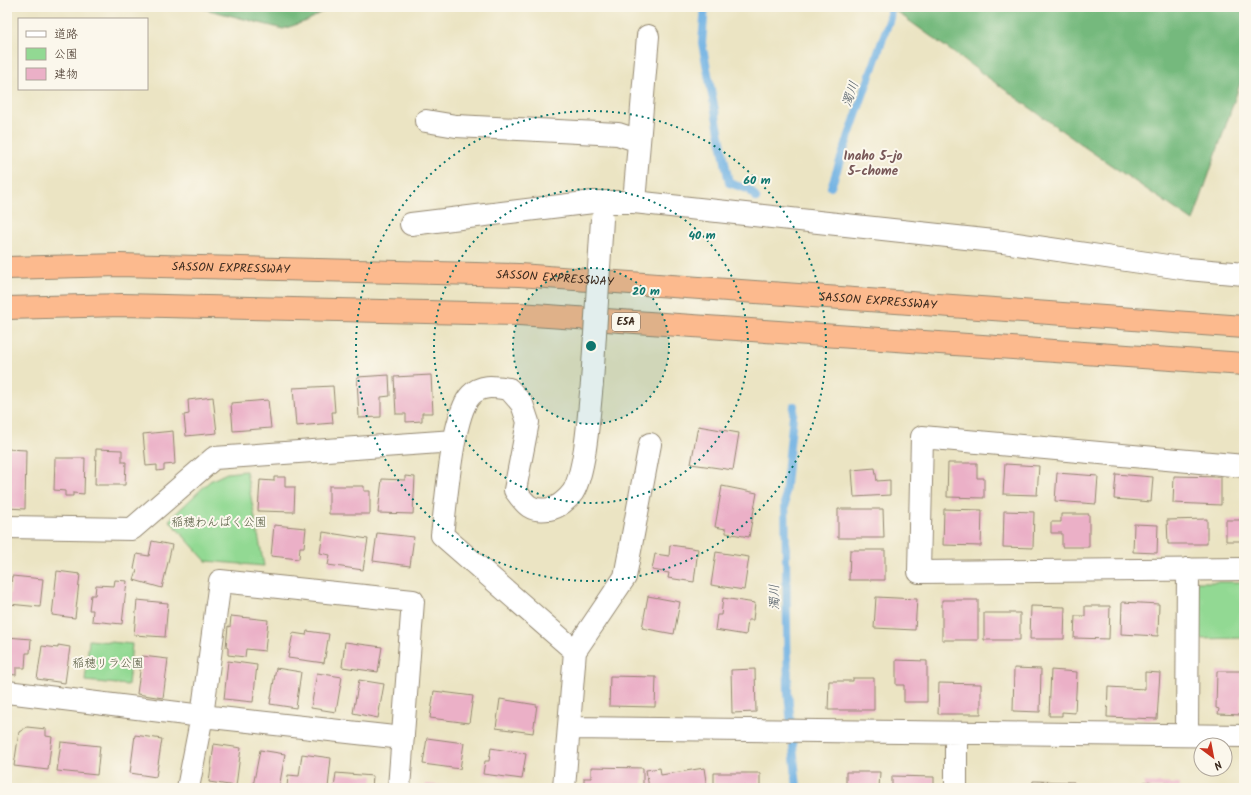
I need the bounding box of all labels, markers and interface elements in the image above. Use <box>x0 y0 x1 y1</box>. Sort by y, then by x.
legend <box>18 18 148 90</box>
text: 道路 <box>54 25 78 44</box>
text: 公園 <box>54 45 78 64</box>
text: 建物 <box>54 65 78 84</box>
water label: 濁川 <box>837 78 865 110</box>
district label: Inaho 5-jo 5-chome <box>844 146 903 182</box>
text: 60 m <box>743 171 771 190</box>
text: 40 m <box>688 226 716 245</box>
street label: SASSON EXPRESSWAY <box>172 257 291 279</box>
street label: SASSON EXPRESSWAY <box>496 265 615 291</box>
text: 20 m <box>632 282 660 301</box>
street label: SASSON EXPRESSWAY <box>818 287 939 315</box>
road number: E5A <box>612 313 640 331</box>
centre of rings <box>584 339 598 353</box>
park label: 稲穂わんぱく公園 <box>171 513 267 532</box>
water label: 濁川 <box>764 584 786 610</box>
park label: 稲穂リラ公園 <box>72 654 144 673</box>
north arrow <box>1193 737 1233 777</box>
text: N <box>1210 755 1225 774</box>

